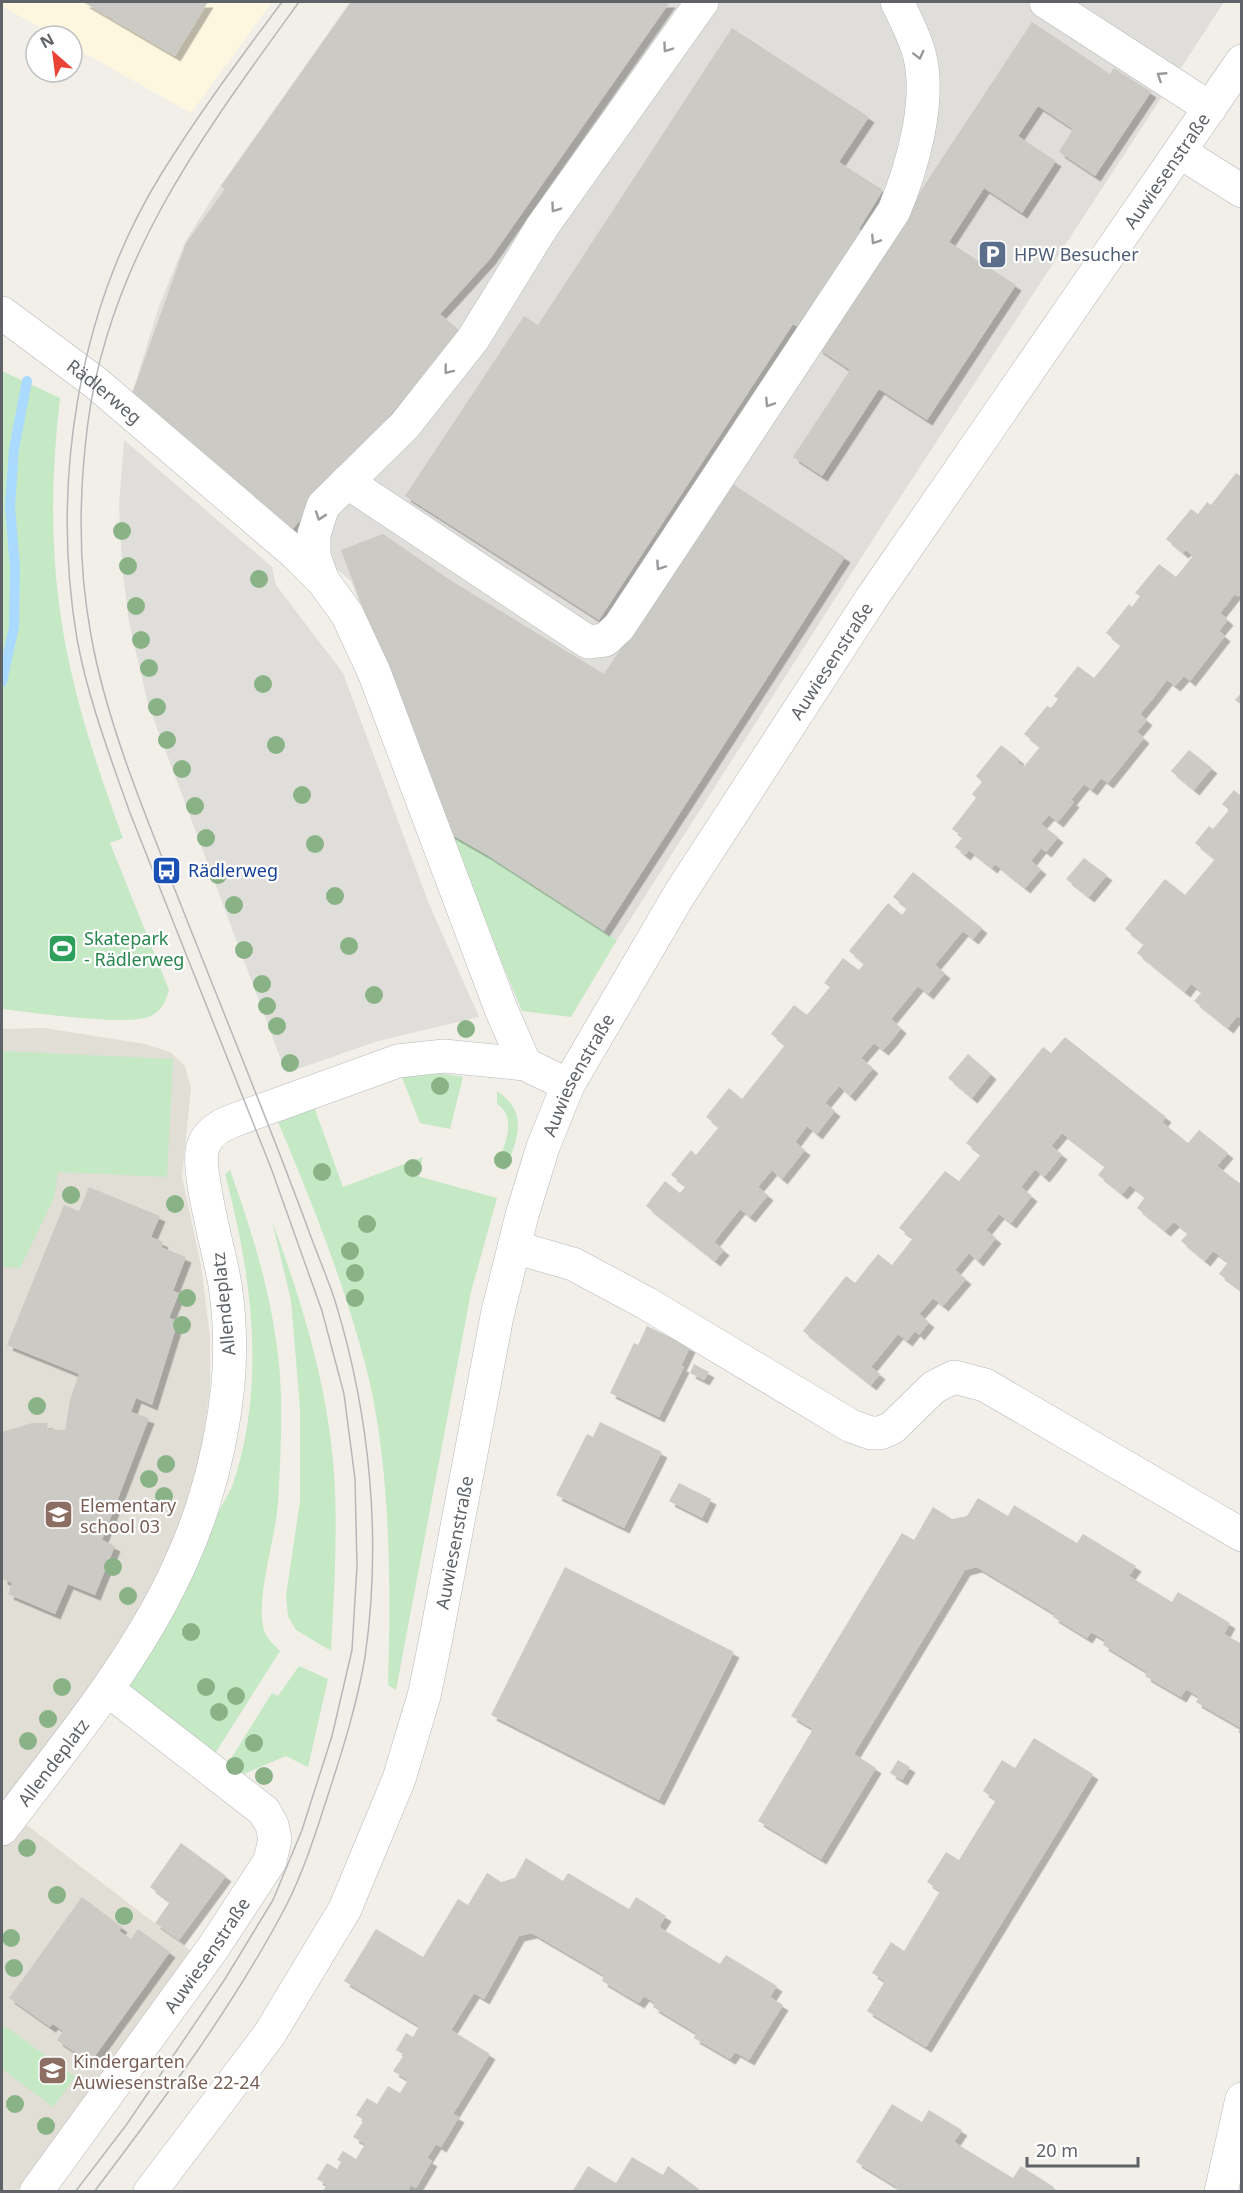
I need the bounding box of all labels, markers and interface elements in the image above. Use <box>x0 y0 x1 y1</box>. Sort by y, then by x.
north arrow <box>24 24 84 84</box>
text: N <box>36 28 58 54</box>
one-way arrow <box>663 42 674 53</box>
one-way arrow <box>911 50 924 60</box>
one-way arrow <box>1157 72 1167 84</box>
street label: Auwiesenstraße <box>1118 108 1215 233</box>
one-way arrow <box>551 201 562 212</box>
one-way arrow <box>871 233 882 244</box>
parking icon: HPW Besucher <box>977 238 1009 270</box>
place label: HPW Besucher <box>1014 242 1139 266</box>
street label: Rädlerweg <box>62 354 147 429</box>
one-way arrow <box>444 364 455 375</box>
one-way arrow <box>765 397 776 408</box>
one-way arrow <box>315 510 327 521</box>
one-way arrow <box>656 559 667 570</box>
street label: Auwiesenstraße <box>784 597 878 724</box>
bus stop icon: Rädlerweg <box>151 854 183 886</box>
place label: Rädlerweg <box>188 858 278 882</box>
place label: Skatepark - Rädlerweg <box>84 926 184 971</box>
sports icon: Skatepark - Rädlerweg <box>47 932 79 964</box>
street label: Auwiesenstraße <box>537 1009 619 1140</box>
street label: Allendeplatz <box>206 1251 240 1357</box>
street label: Auwiesenstraße <box>430 1474 478 1611</box>
place label: Elementary school 03 <box>80 1493 177 1538</box>
school or university icon: Elementary school 03 <box>43 1499 75 1531</box>
street label: Allendeplatz <box>12 1714 94 1811</box>
street label: Auwiesenstraße <box>158 1893 255 2017</box>
place label: Kindergarten Auwiesenstraße 22-24 <box>73 2049 260 2094</box>
school or university icon: Kindergarten Auwiesenstraße 22-24 <box>36 2055 68 2087</box>
scale bar <box>1027 2130 1138 2168</box>
text: 20 m <box>1036 2138 1078 2162</box>

